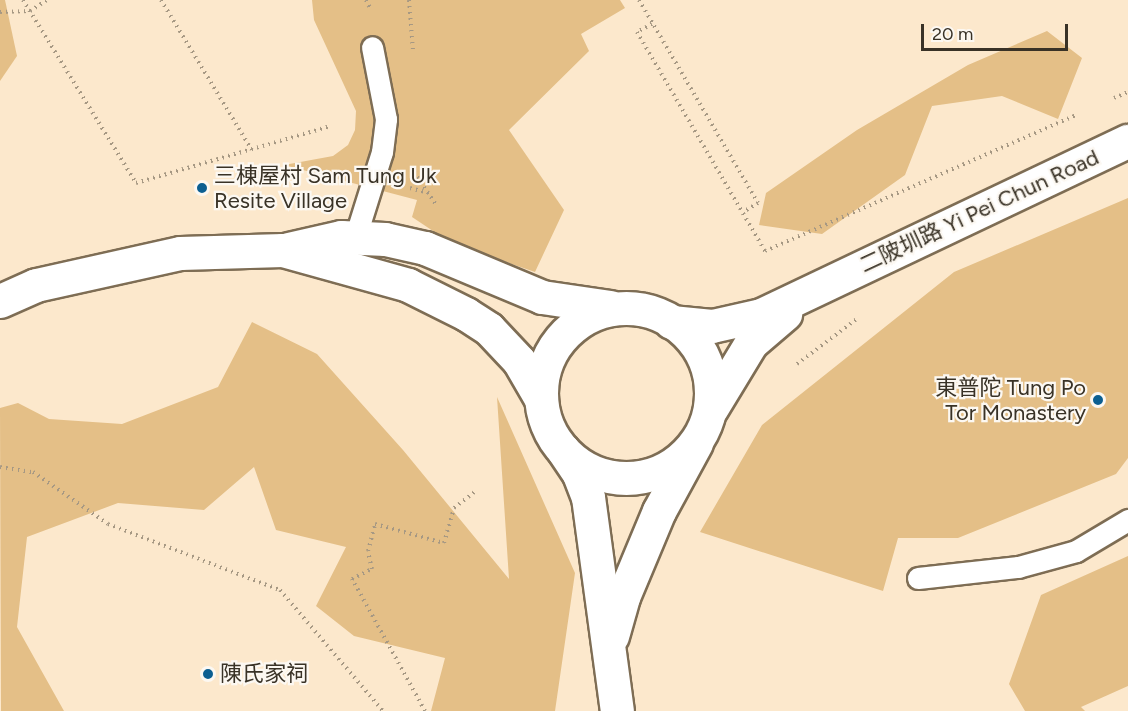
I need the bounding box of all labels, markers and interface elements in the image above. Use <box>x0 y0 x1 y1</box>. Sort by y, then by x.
scale bar <box>924 12 1071 50</box>
text: 20 m <box>932 23 973 45</box>
street label: 二陂圳路 Yi Pei Chun Road <box>855 144 1103 278</box>
place label: 三棟屋村 Sam Tung Uk Resite Village <box>214 162 437 214</box>
marker: 三棟屋村 Sam Tung Uk Resite Village <box>195 181 209 195</box>
place label: 東普陀 Tung Po Tor Monastery <box>935 374 1086 426</box>
marker: 東普陀 Tung Po Tor Monastery <box>1091 393 1105 407</box>
place label: 陳氏家祠 <box>220 661 308 687</box>
marker: 陳氏家祠 <box>201 667 215 681</box>

